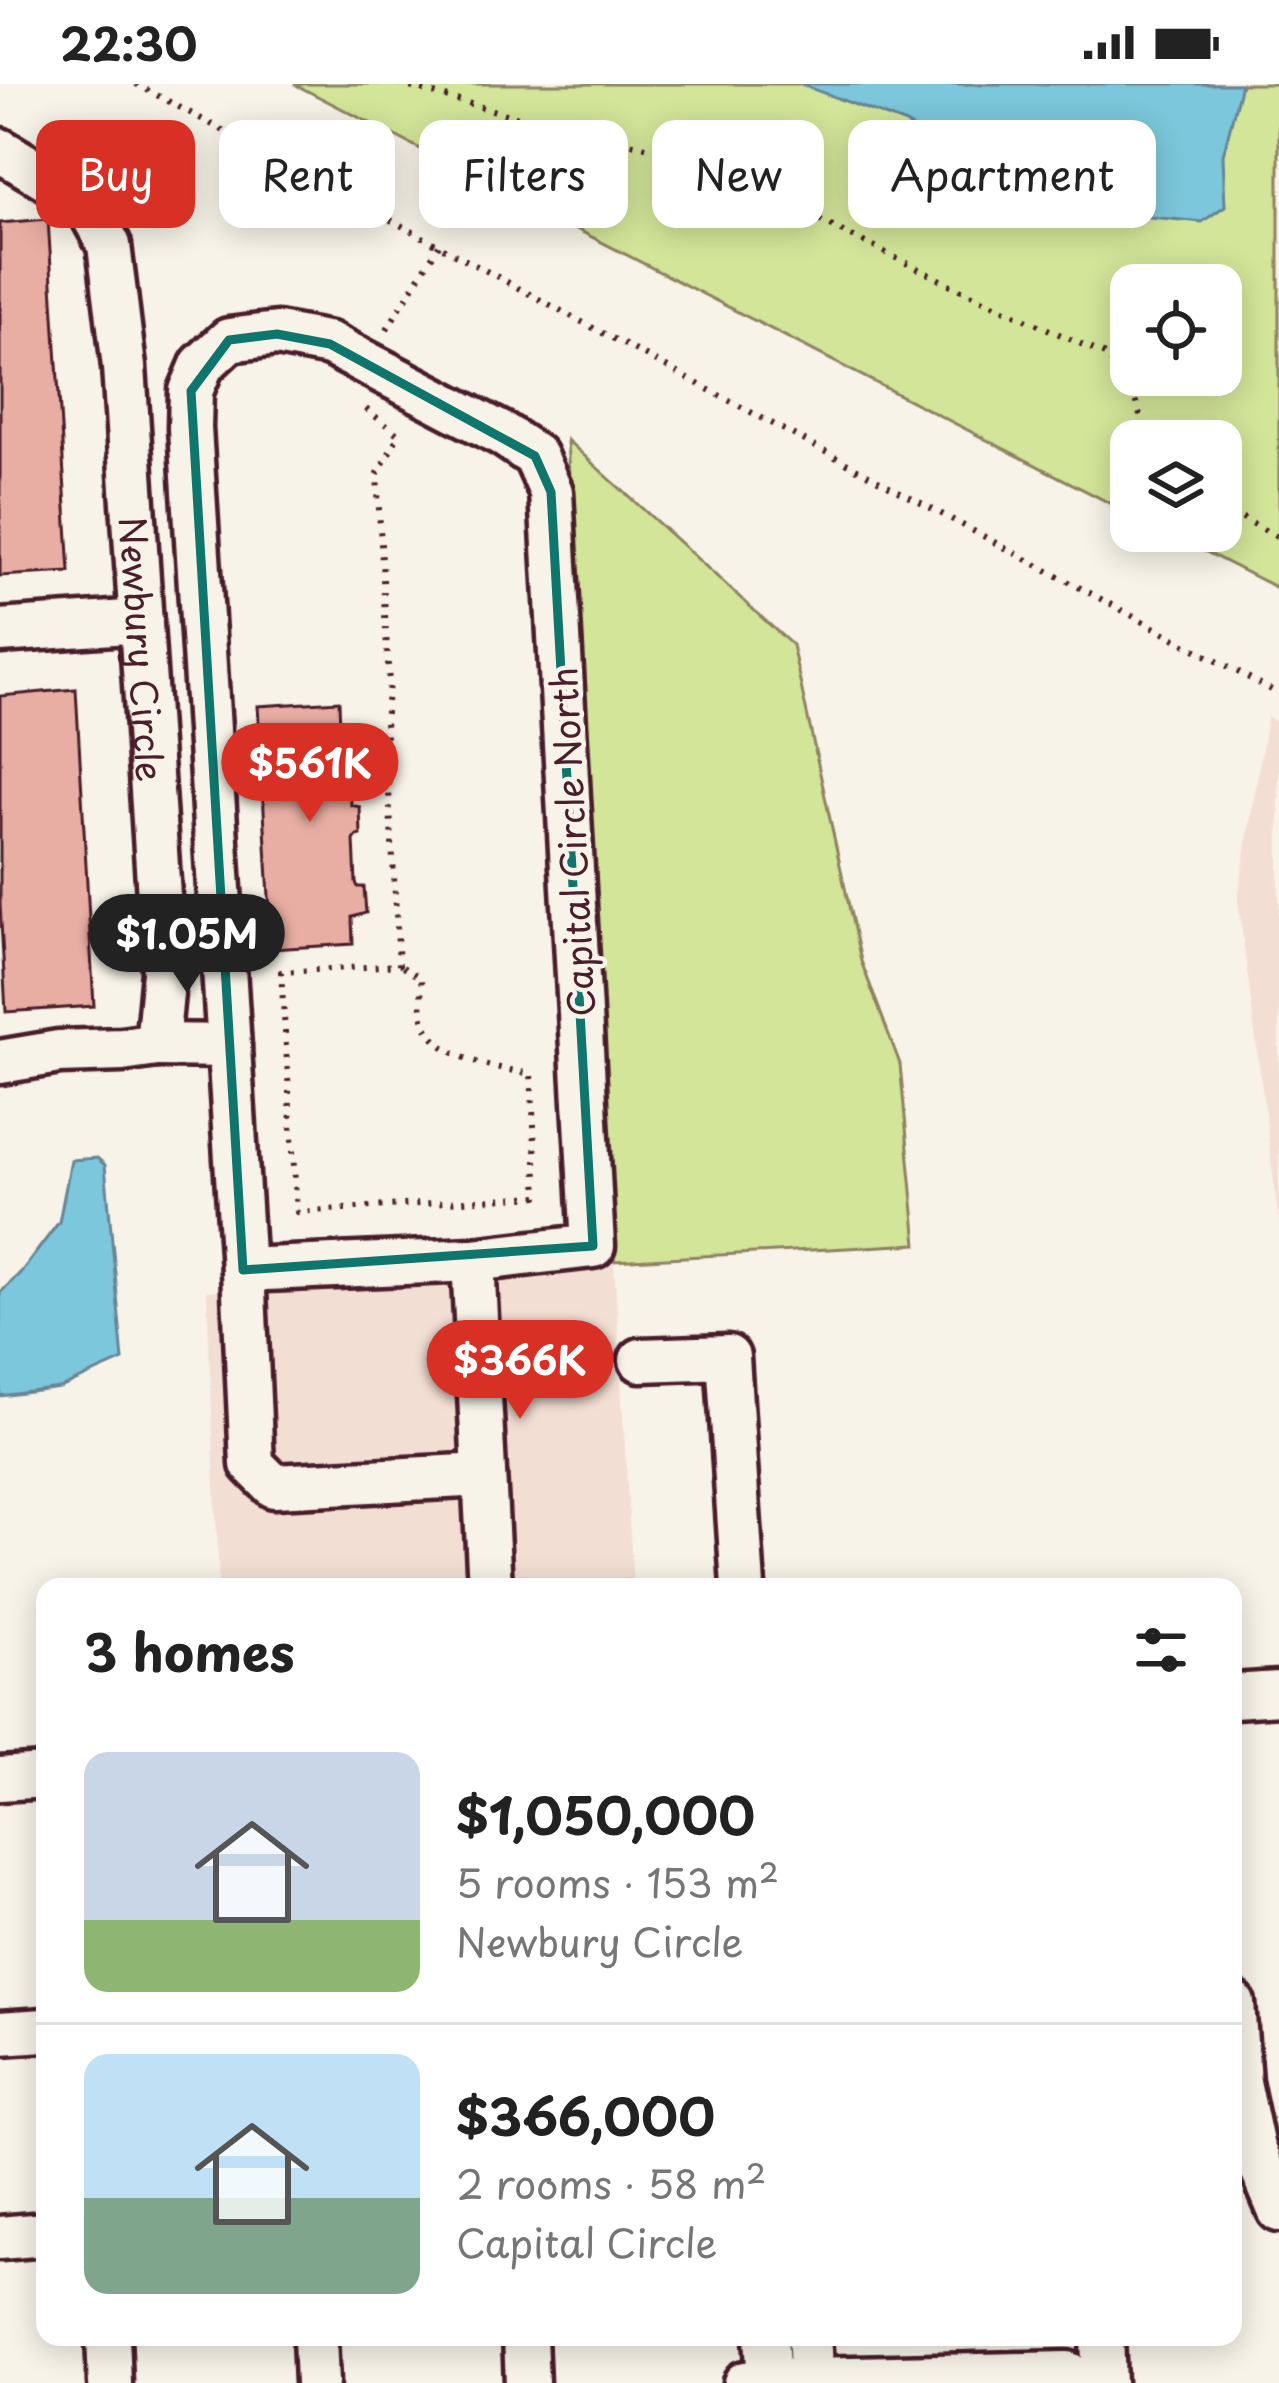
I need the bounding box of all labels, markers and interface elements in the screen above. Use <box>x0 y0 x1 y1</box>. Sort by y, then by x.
text: 22:30 <box>60 8 197 76</box>
chip: Buy <box>36 120 195 228</box>
chip: Rent <box>219 120 395 228</box>
chip: Filters <box>419 120 628 228</box>
chip: New <box>652 120 824 228</box>
chip: Apartment <box>848 120 1156 228</box>
map controls <box>1110 264 1242 552</box>
button: locate <box>1110 264 1242 396</box>
button: layers <box>1110 420 1242 552</box>
street label: Newbury Circle <box>107 515 178 783</box>
street label: Capital Circle North <box>535 666 607 1018</box>
pin: $561K <box>226 723 394 825</box>
text: $561K <box>248 732 372 791</box>
pin: $1.05M <box>89 894 285 996</box>
text: $1.05M <box>116 903 258 962</box>
pin: $366K <box>436 1320 604 1422</box>
text: $366K <box>454 1329 586 1388</box>
text: 3 homes <box>84 1612 295 1689</box>
icon: filters <box>1128 1617 1194 1683</box>
text: $1,050,000 <box>456 1775 755 1852</box>
icon: home <box>180 1800 324 1944</box>
text: 5 rooms · 153 m² <box>456 1852 779 1911</box>
text: Newbury Circle <box>456 1911 743 1970</box>
text: $366,000 <box>456 2076 715 2153</box>
icon: home <box>180 2102 324 2246</box>
text: 2 rooms · 58 m² <box>456 2153 766 2212</box>
text: Capital Circle <box>456 2212 717 2271</box>

